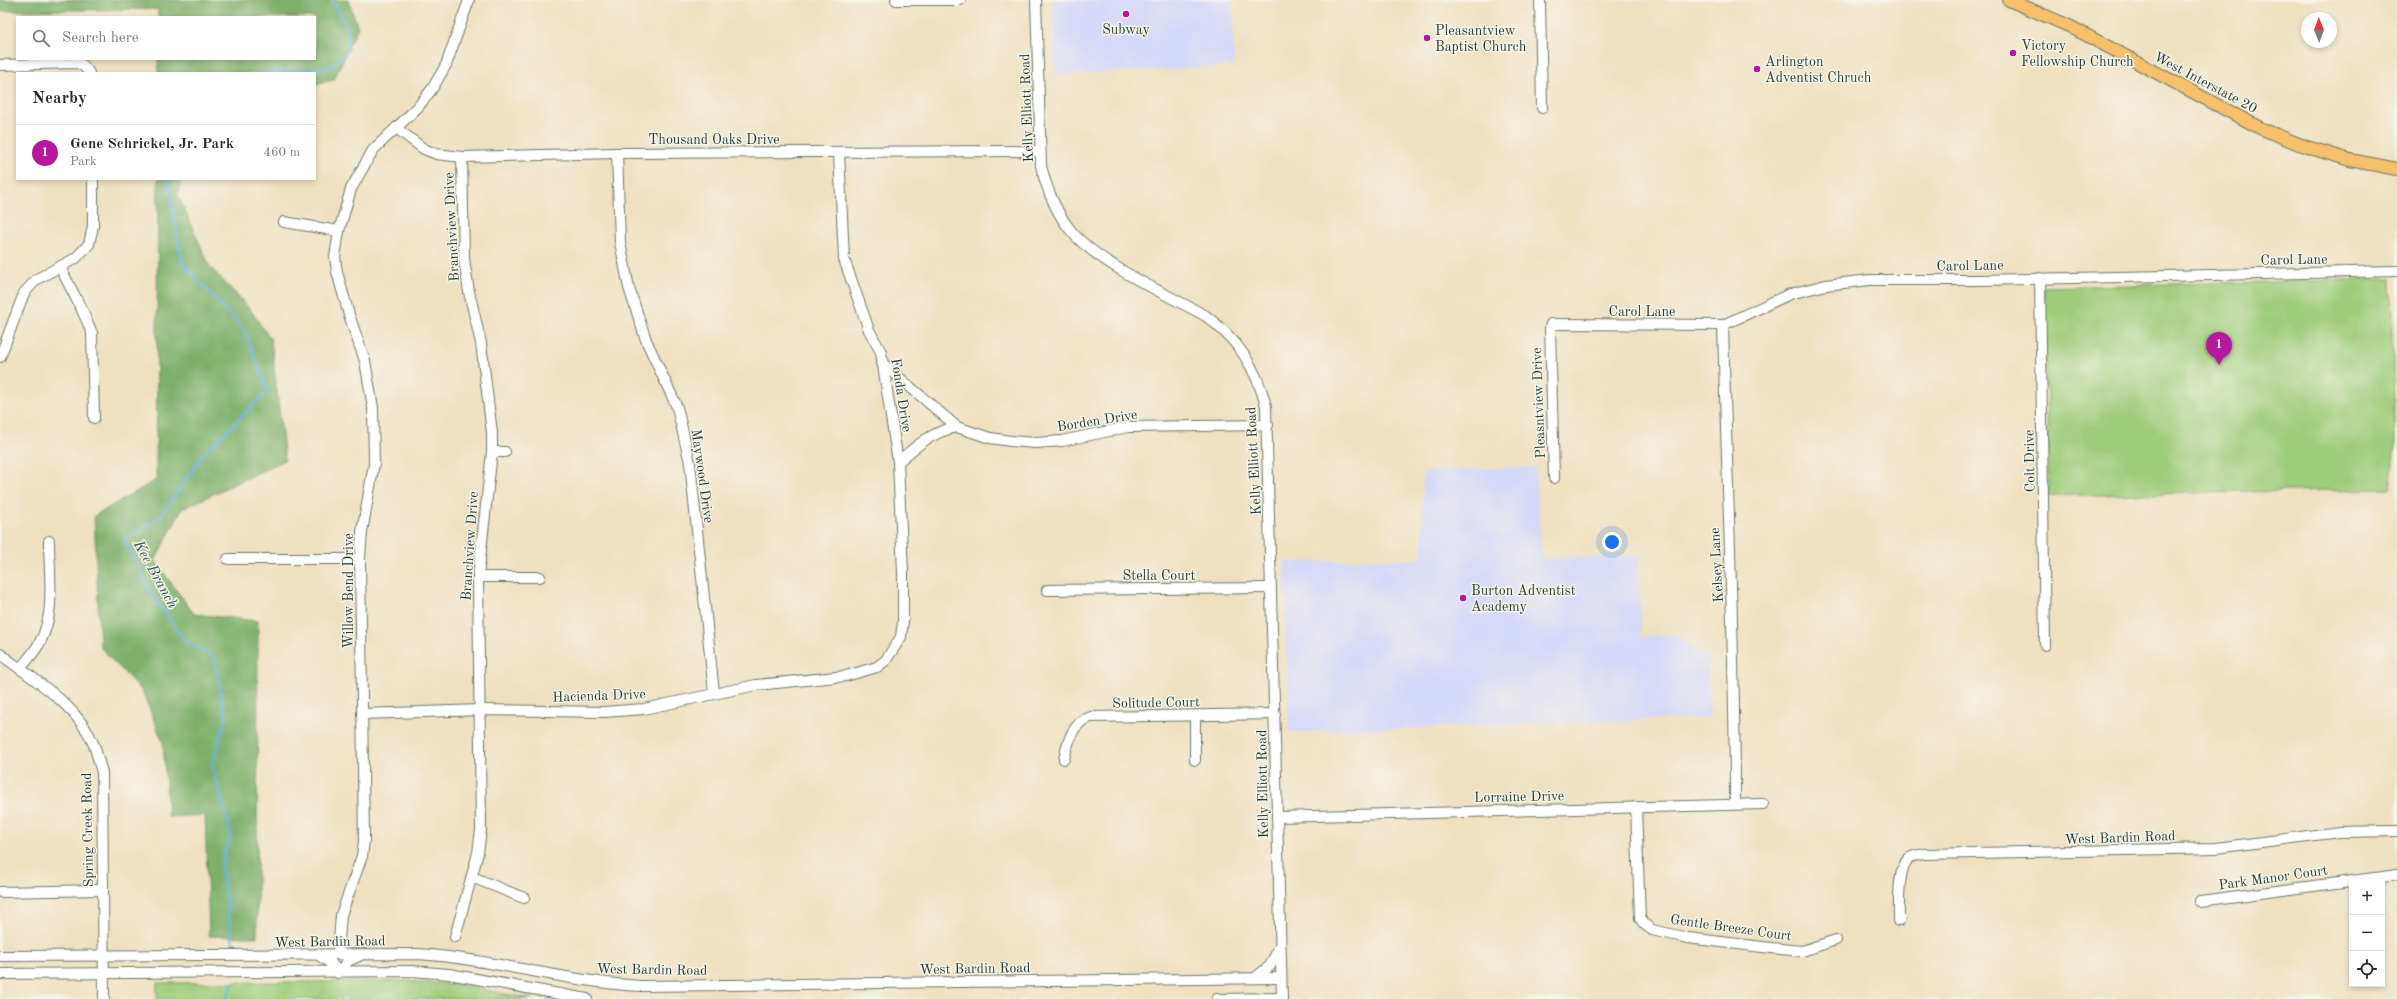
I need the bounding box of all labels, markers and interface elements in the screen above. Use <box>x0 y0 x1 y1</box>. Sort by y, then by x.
marker: Subway <box>1121 9 1131 19</box>
north arrow <box>2301 12 2337 48</box>
search box <box>16 16 316 60</box>
place label: Subway <box>1102 23 1150 37</box>
place label: Pleasantview Baptist Church <box>1435 24 1527 54</box>
icon: search <box>30 27 52 49</box>
text: Search here <box>62 31 139 46</box>
marker: Pleasantview Baptist Church <box>1422 33 1432 43</box>
place label: Victory Fellowship Church <box>2021 39 2134 69</box>
marker: Victory Fellowship Church <box>2008 48 2018 58</box>
street label: West Interstate 20 <box>2152 50 2259 116</box>
street label: Kelly Elliott Road <box>1018 53 1036 163</box>
place label: Arlington Adventist Chruch <box>1765 55 1872 85</box>
marker: Arlington Adventist Chruch <box>1752 64 1762 74</box>
text: Nearby <box>32 90 87 107</box>
street label: Thousand Oaks Drive <box>648 133 780 147</box>
text: Gene Schrickel, Jr. Park <box>70 137 234 152</box>
text: 1 <box>41 146 49 159</box>
text: 460 m <box>263 146 300 159</box>
text: Park <box>70 155 97 168</box>
street label: Branchview Drive <box>442 172 462 282</box>
street label: Carol Lane <box>2260 252 2328 268</box>
street label: Carol Lane <box>1936 258 2004 274</box>
street label: Carol Lane <box>1609 305 1675 319</box>
pin: 1 <box>2206 332 2232 365</box>
street label: Pleasntview Drive <box>1530 347 1548 459</box>
street label: Fonda Drive <box>888 357 914 433</box>
street label: Kelly Elliott Road <box>1244 406 1264 516</box>
street label: Borden Drive <box>1056 408 1138 434</box>
street label: Maywood Drive <box>688 428 716 524</box>
street label: Colt Drive <box>2022 430 2038 492</box>
street label: Branchview Drive <box>459 491 481 601</box>
street label: Kelsey Lane <box>1708 527 1726 603</box>
your location <box>1602 532 1622 552</box>
street label: Willow Bend Drive <box>342 533 356 649</box>
water label: Kee Branch <box>129 537 180 612</box>
street label: Stella Court <box>1123 569 1196 583</box>
place label: Burton Adventist Academy <box>1471 584 1576 614</box>
marker: Burton Adventist Academy <box>1458 593 1468 603</box>
street label: Hacienda Drive <box>552 687 646 705</box>
street label: Solitude Court <box>1112 695 1200 711</box>
street label: Kelly Elliott Road <box>1255 729 1271 838</box>
street label: Spring Creek Road <box>80 772 96 888</box>
street label: Lorraine Drive <box>1474 789 1564 805</box>
street label: West Bardin Road <box>2064 829 2176 847</box>
street label: Park Manor Court <box>2218 863 2329 893</box>
map controls <box>2349 879 2385 987</box>
button: + <box>2349 879 2385 915</box>
street label: Gentle Breeze Court <box>1669 913 1793 943</box>
button: − <box>2349 915 2385 951</box>
street label: West Bardin Road <box>274 934 386 950</box>
button: locate <box>2349 951 2385 987</box>
street label: West Bardin Road <box>919 961 1031 977</box>
street label: West Bardin Road <box>596 962 708 978</box>

